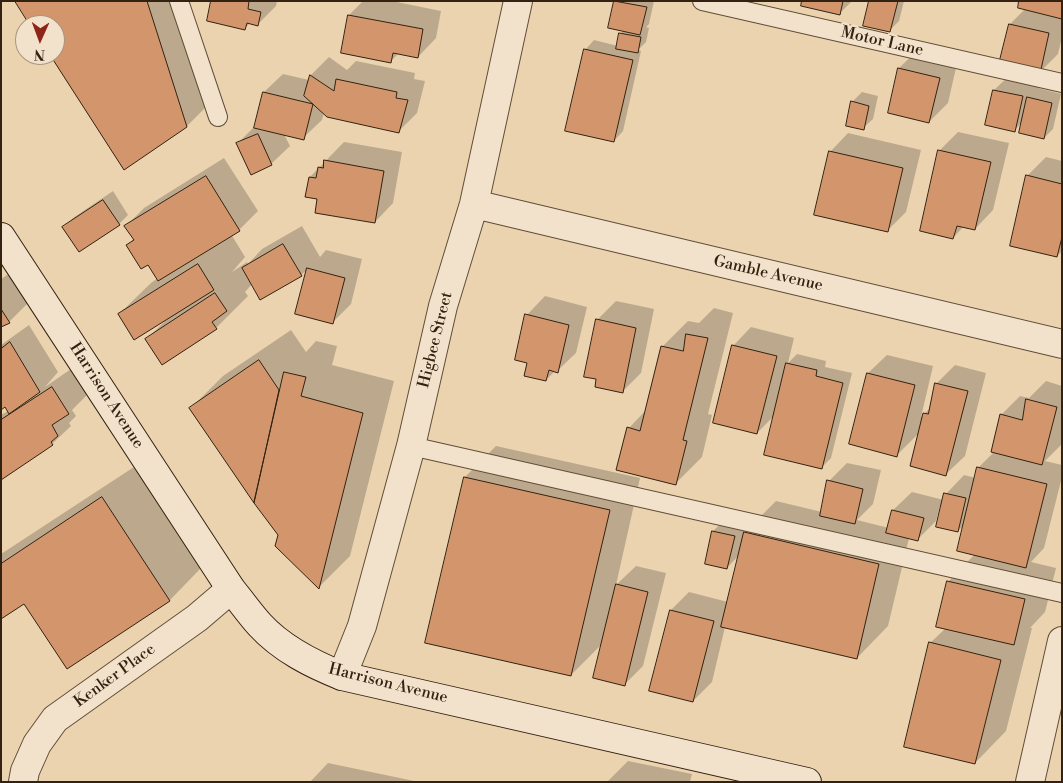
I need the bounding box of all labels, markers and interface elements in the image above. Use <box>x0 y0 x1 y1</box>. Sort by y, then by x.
north arrow <box>15 15 65 65</box>
street label: Motor Lane <box>839 23 925 61</box>
text: N <box>34 45 45 63</box>
street label: Gamble Avenue <box>711 252 825 296</box>
street label: Higbee Street <box>415 290 457 390</box>
street label: Harrison Avenue <box>65 340 147 452</box>
street label: Kenker Place <box>71 640 159 712</box>
street label: Harrison Avenue <box>326 660 450 708</box>

